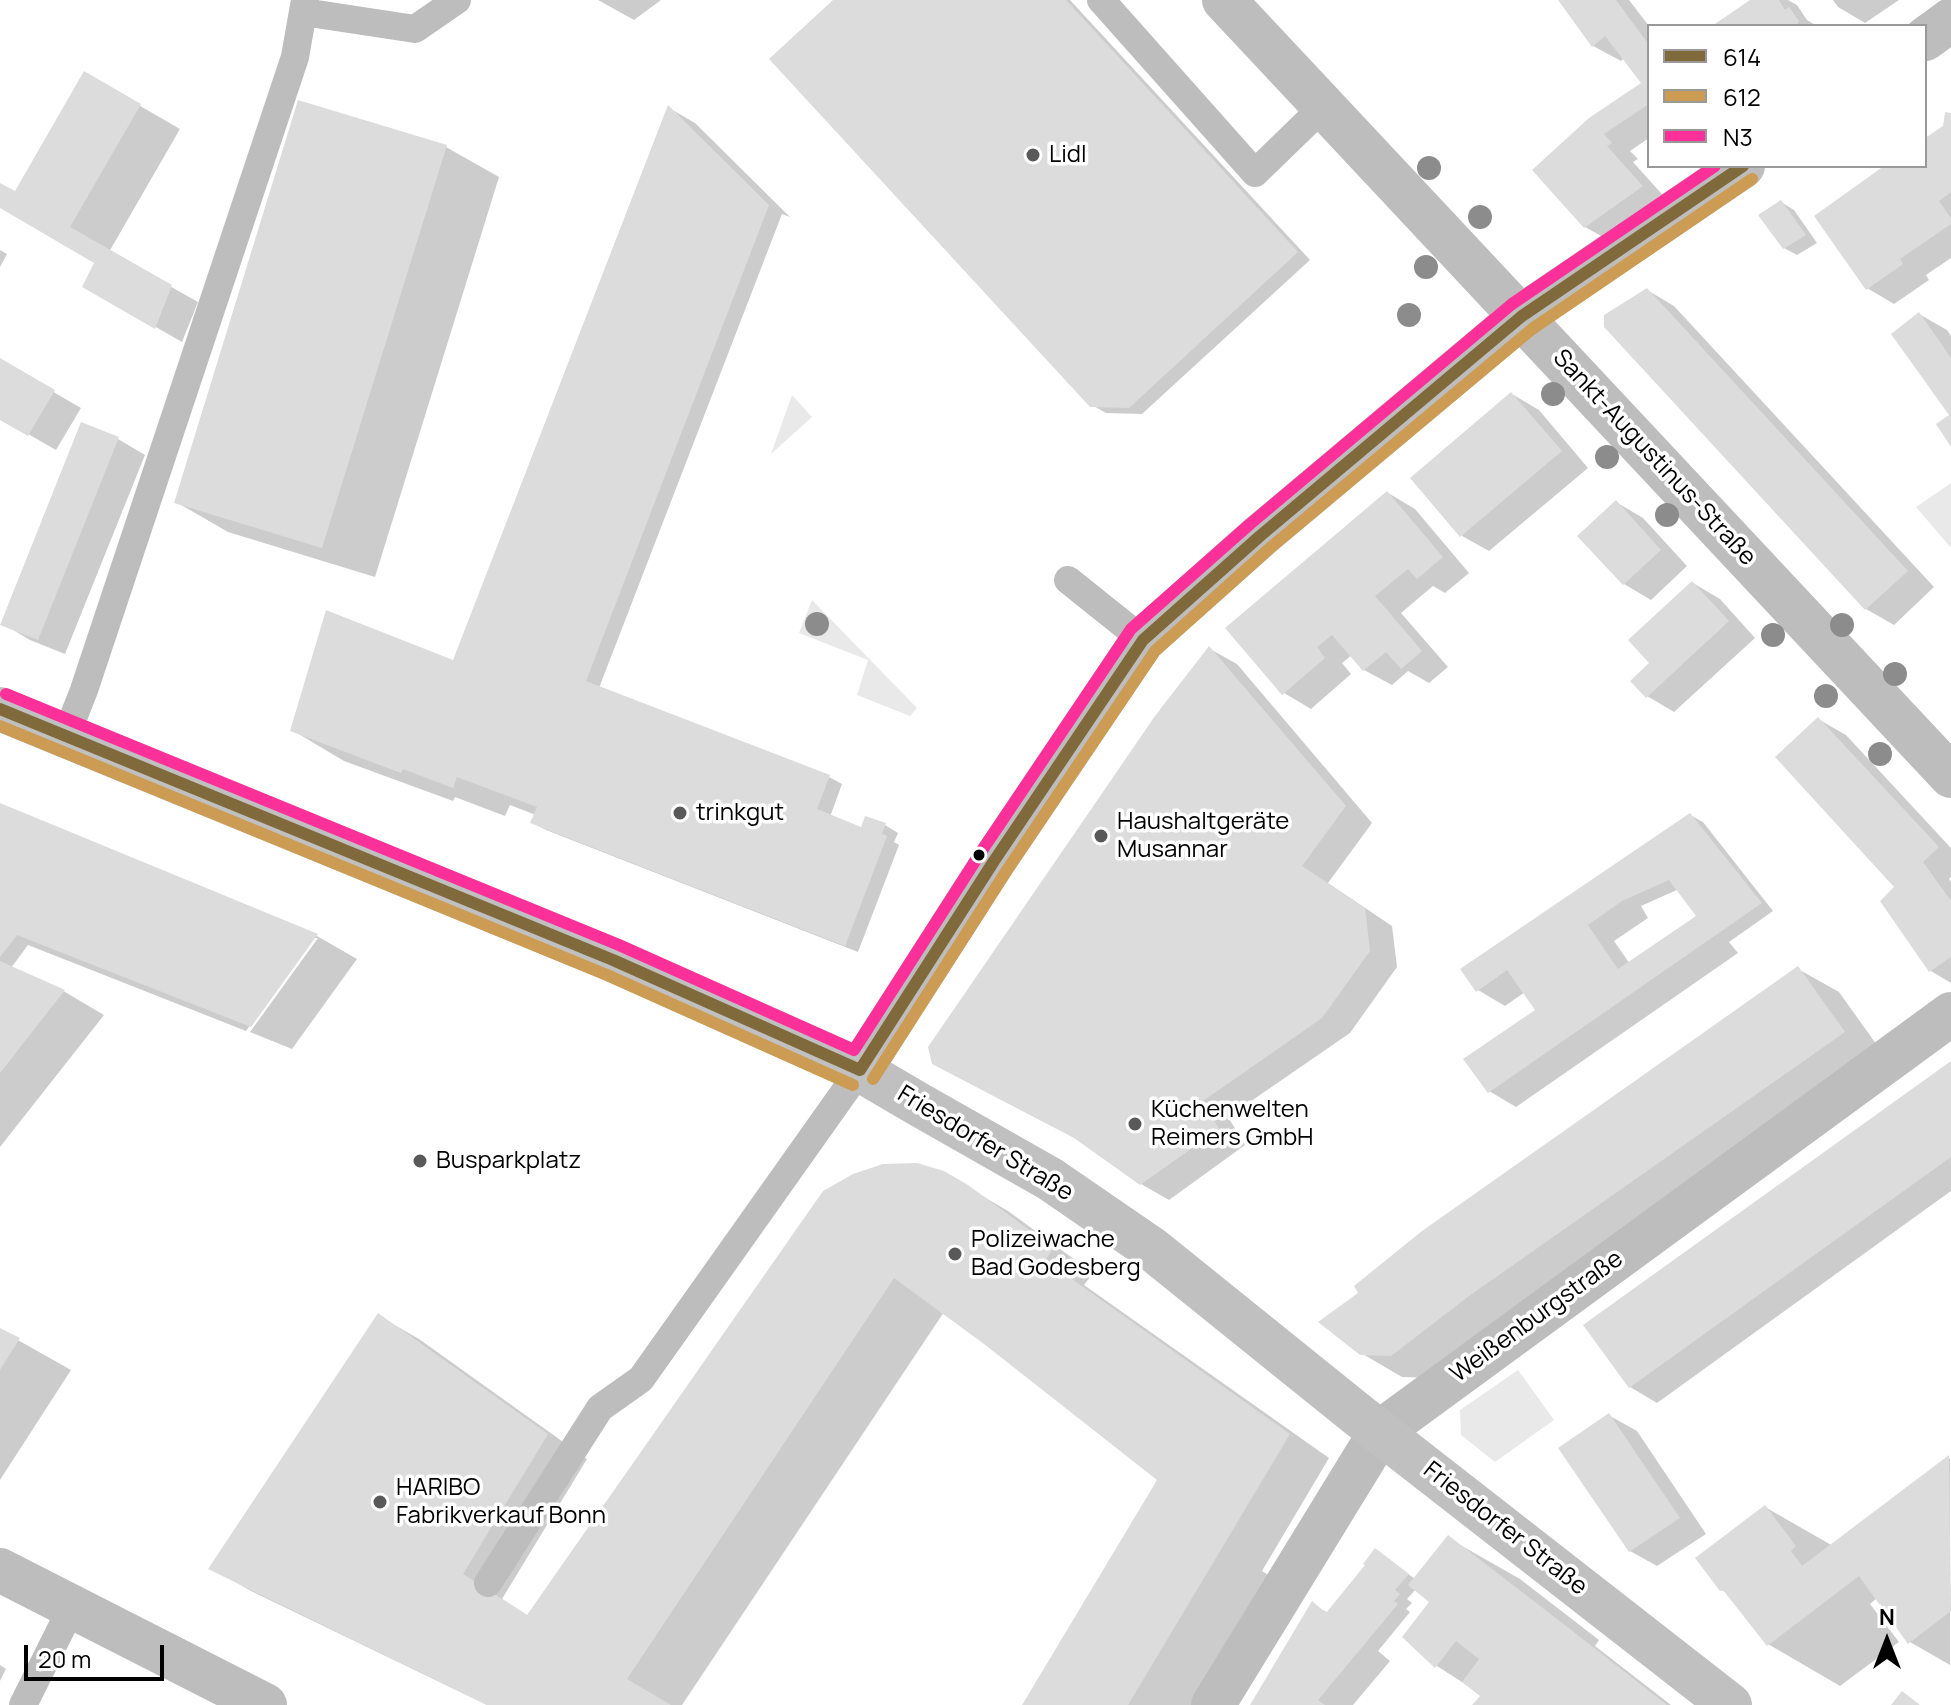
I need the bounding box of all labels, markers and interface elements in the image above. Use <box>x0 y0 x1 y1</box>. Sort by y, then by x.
legend <box>1647 24 1927 168</box>
text: 614 <box>1723 40 1761 73</box>
text: 612 <box>1723 80 1761 113</box>
text: N3 <box>1723 120 1753 153</box>
place label: Lidl <box>1049 141 1087 169</box>
marker: Lidl <box>1024 146 1042 164</box>
street label: Sankt-Augustinus-Straße <box>1546 344 1762 572</box>
place label: trinkgut <box>696 799 784 827</box>
marker: trinkgut <box>671 804 689 822</box>
place label: Haushaltgeräte Musannar <box>1117 808 1289 864</box>
marker: Haushaltgeräte Musannar <box>1092 827 1110 845</box>
unlabelled marker <box>971 847 987 863</box>
street label: Friesdorfer Straße <box>892 1080 1078 1208</box>
place label: Küchenwelten Reimers GmbH <box>1151 1096 1314 1152</box>
marker: Küchenwelten Reimers GmbH <box>1126 1115 1144 1133</box>
place label: Busparkplatz <box>436 1147 581 1175</box>
marker: Busparkplatz <box>411 1152 429 1170</box>
place label: Polizeiwache Bad Godesberg <box>971 1226 1141 1282</box>
marker: Polizeiwache Bad Godesberg <box>946 1245 964 1263</box>
street label: Weißenburgstraße <box>1445 1245 1629 1389</box>
street label: Friesdorfer Straße <box>1417 1456 1593 1602</box>
place label: HARIBO Fabrikverkauf Bonn <box>396 1474 606 1530</box>
marker: HARIBO Fabrikverkauf Bonn <box>371 1493 389 1511</box>
north arrow <box>1847 1601 1927 1681</box>
text: N <box>1879 1602 1895 1632</box>
scale bar <box>28 1629 168 1679</box>
text: 20 m <box>38 1642 91 1675</box>

